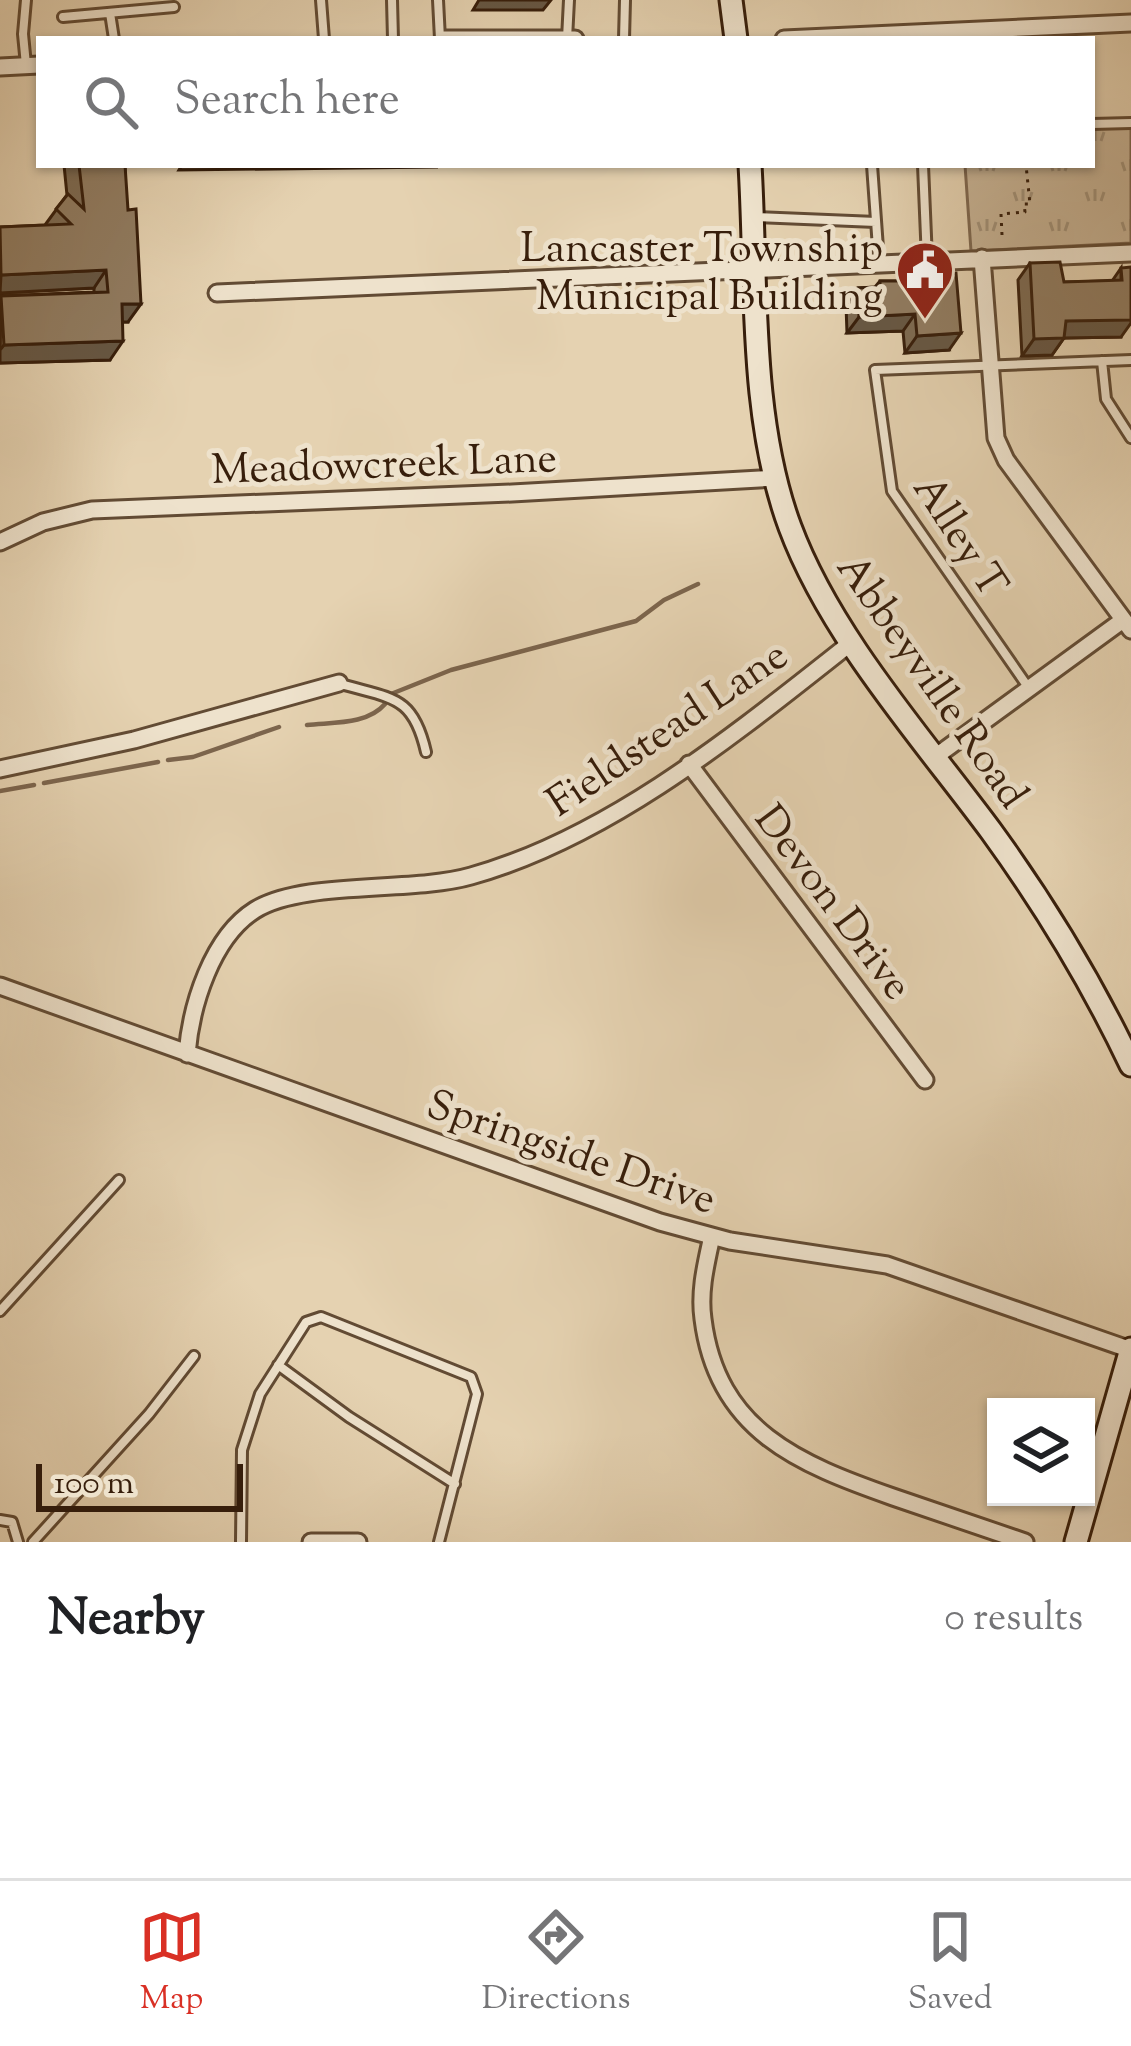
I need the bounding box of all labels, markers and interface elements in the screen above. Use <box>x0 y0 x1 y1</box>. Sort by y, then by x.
search box <box>36 36 1095 168</box>
icon: search <box>78 69 144 135</box>
text: Search here <box>174 70 400 135</box>
place label: Lancaster Township Municipal Building <box>520 221 883 329</box>
public building icon: Lancaster Township Municipal Building <box>894 239 956 321</box>
street label: Meadowcreek Lane <box>210 431 558 503</box>
street label: Alley T <box>896 465 1020 611</box>
street label: Abbeyville Road <box>820 543 1040 823</box>
street label: Fieldstead Lane <box>536 628 801 834</box>
street label: Devon Drive <box>738 794 924 1014</box>
street label: Springside Drive <box>418 1077 723 1232</box>
map controls <box>987 1398 1095 1506</box>
button: layers <box>987 1398 1095 1506</box>
scale bar <box>36 1458 243 1511</box>
text: 100 m <box>54 1461 134 1509</box>
text: Nearby <box>48 1584 205 1657</box>
text: 0 results <box>944 1592 1083 1648</box>
tab: Map <box>139 1904 205 2024</box>
tab: Directions <box>482 1904 631 2024</box>
tab: Saved <box>908 1904 992 2024</box>

